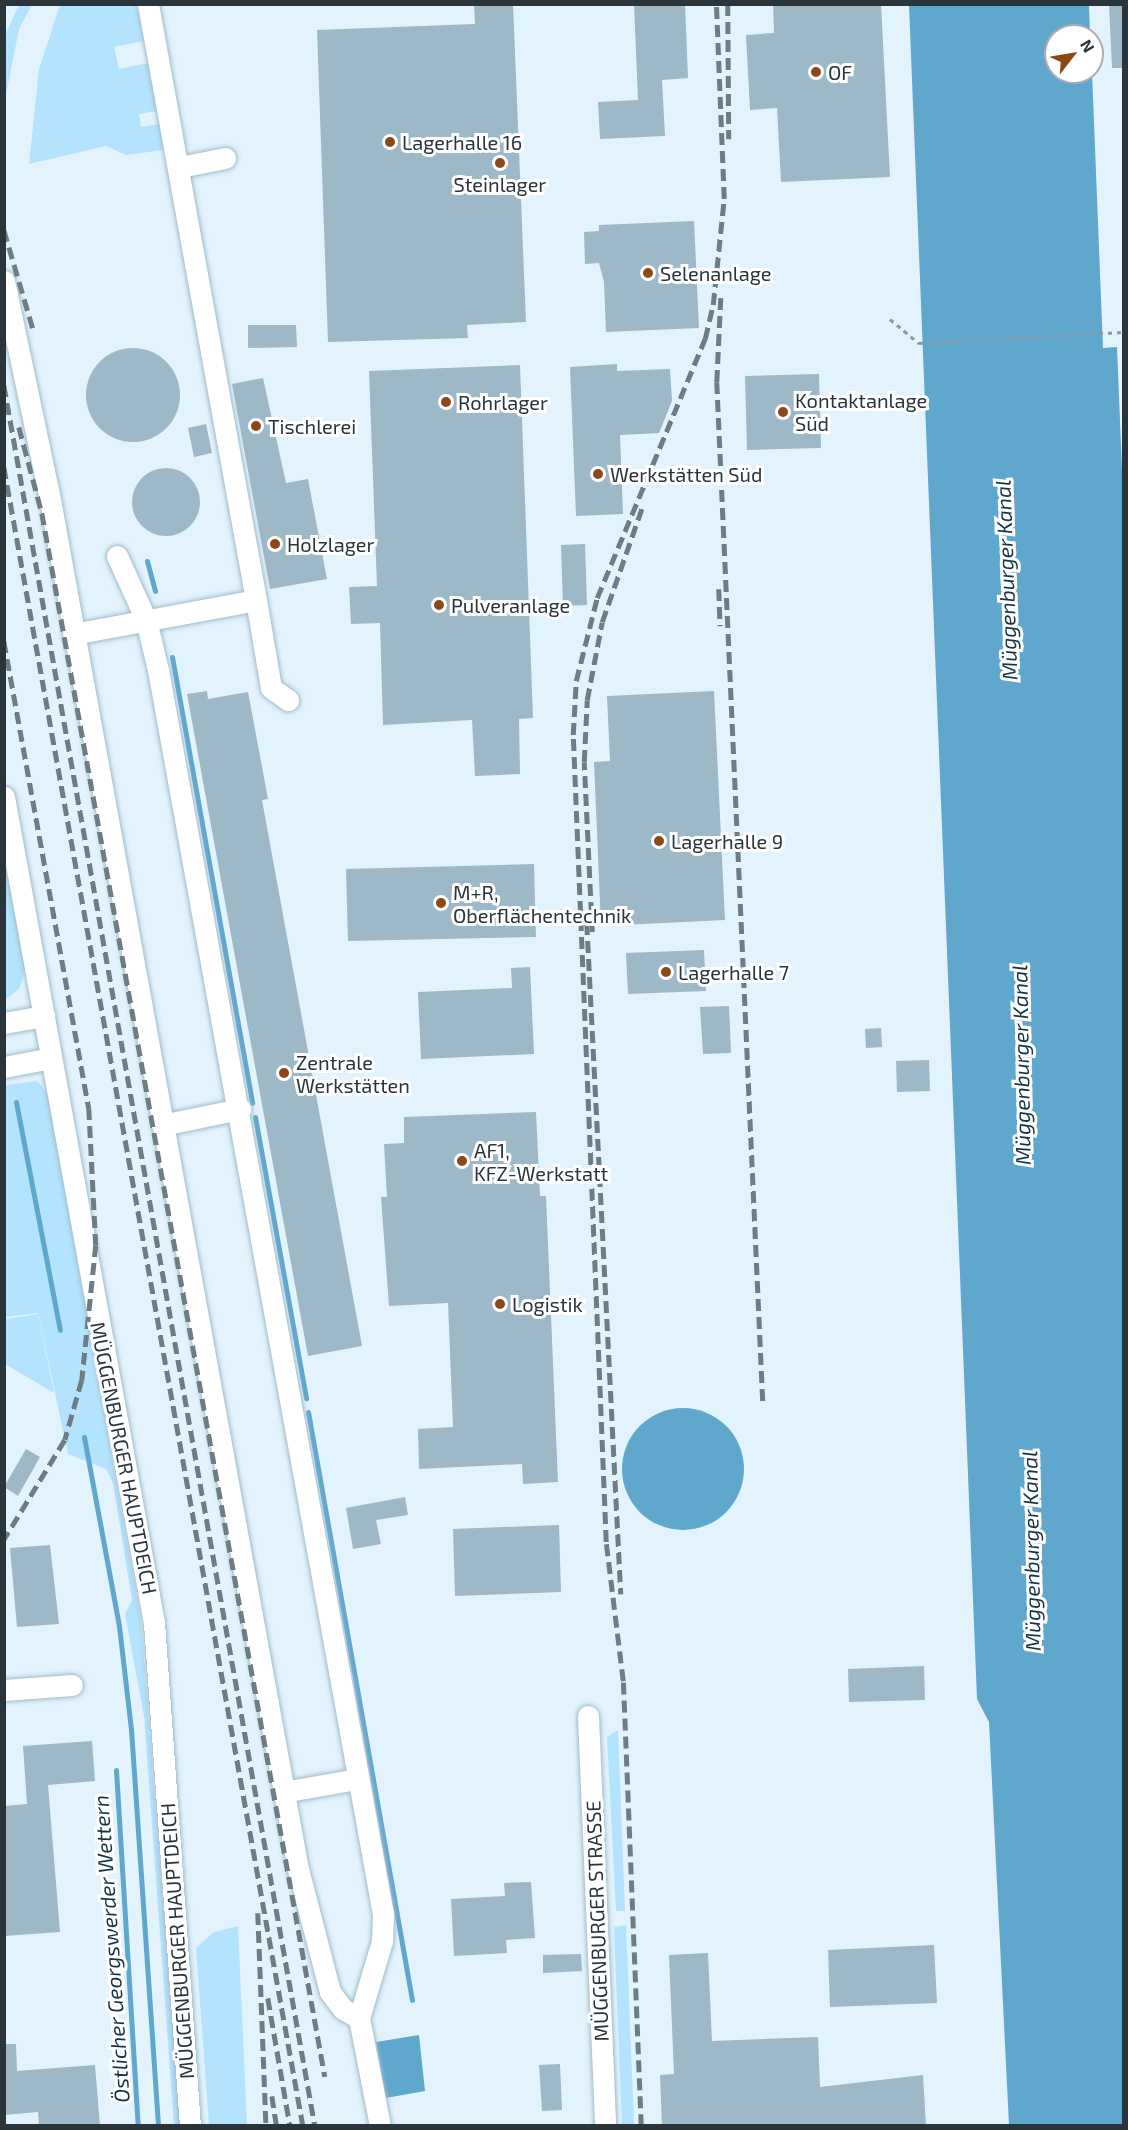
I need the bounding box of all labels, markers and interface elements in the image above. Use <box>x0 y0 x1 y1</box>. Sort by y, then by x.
north arrow <box>1044 24 1104 84</box>
text: N <box>1077 36 1099 55</box>
place label: OF <box>828 60 852 84</box>
marker: OF <box>809 65 823 79</box>
place label: Lagerhalle 16 <box>402 130 522 154</box>
marker: Lagerhalle 16 <box>383 135 397 149</box>
marker: Steinlager <box>493 156 507 170</box>
place label: Steinlager <box>454 172 546 196</box>
place label: Selenanlage <box>660 261 772 285</box>
marker: Selenanlage <box>641 266 655 280</box>
place label: Kontaktanlage Süd <box>795 388 927 435</box>
place label: Rohrlager <box>458 390 548 414</box>
marker: Rohrlager <box>439 395 453 409</box>
marker: Kontaktanlage Süd <box>776 405 790 419</box>
place label: Tischlerei <box>268 414 356 438</box>
marker: Tischlerei <box>249 419 263 433</box>
place label: Werkstätten Süd <box>610 462 762 486</box>
marker: Werkstätten Süd <box>591 467 605 481</box>
water label: Müggenburger Kanal <box>990 479 1022 681</box>
place label: Holzlager <box>287 532 375 556</box>
marker: Holzlager <box>268 537 282 551</box>
place label: Pulveranlage <box>451 593 570 617</box>
marker: Pulveranlage <box>432 598 446 612</box>
place label: Lagerhalle 9 <box>671 829 783 853</box>
marker: Lagerhalle 9 <box>652 834 666 848</box>
place label: M+R, Oberflächentechnik <box>453 880 631 927</box>
marker: M+R, Oberflächentechnik <box>434 896 448 910</box>
place label: Lagerhalle 7 <box>678 960 789 984</box>
water label: Müggenburger Kanal <box>1007 964 1035 1166</box>
marker: Lagerhalle 7 <box>659 965 673 979</box>
place label: Zentrale Werkstätten <box>296 1050 410 1097</box>
marker: Zentrale Werkstätten <box>277 1066 291 1080</box>
place label: AF1, KFZ-Werkstatt <box>474 1138 608 1185</box>
marker: AF1, KFZ-Werkstatt <box>455 1154 469 1168</box>
place label: Logistik <box>512 1292 583 1316</box>
marker: Logistik <box>493 1297 507 1311</box>
street label: MÜGGENBURGER HAUPTDEICH <box>86 1320 162 1596</box>
water label: Müggenburger Kanal <box>1017 1450 1045 1652</box>
water label: Östlicher Georgswerder Wettern <box>88 1794 134 2104</box>
street label: MÜGGENBURGER STRASSE <box>581 1800 613 2042</box>
street label: MÜGGENBURGER HAUPTDEICH <box>155 1802 199 2080</box>

